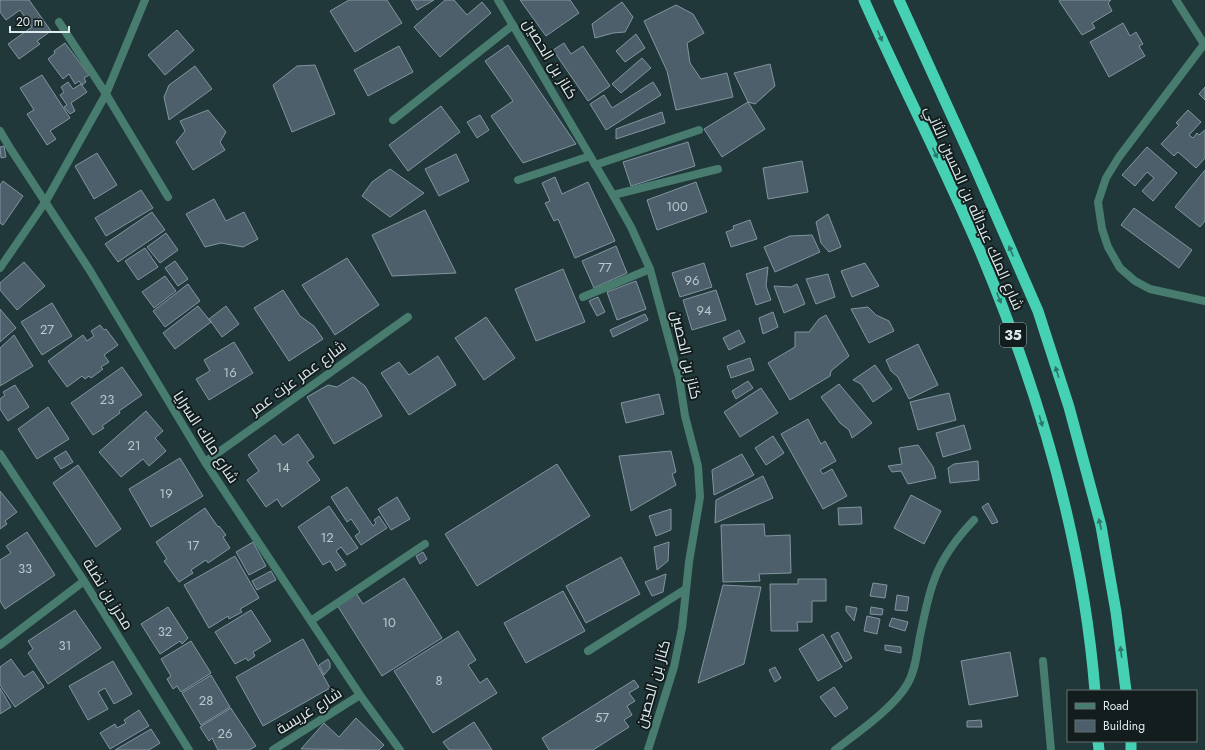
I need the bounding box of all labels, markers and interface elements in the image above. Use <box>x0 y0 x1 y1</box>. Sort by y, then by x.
scale bar <box>10 8 69 34</box>
text: 20 m <box>16 13 43 31</box>
street label: كناز بن الحصين <box>517 15 583 103</box>
one-way arrow <box>877 30 883 41</box>
street label: شارع الملك عبدالله بن الحسين الثاني <box>918 102 1029 314</box>
one-way arrow <box>932 147 938 159</box>
house number: 100 <box>666 197 688 216</box>
one-way arrow <box>1008 244 1014 256</box>
house number: 77 <box>598 258 612 277</box>
house number: 96 <box>685 271 699 290</box>
one-way arrow <box>996 292 1002 304</box>
house number: 94 <box>696 301 712 320</box>
street label: كناز بن الحصين <box>665 308 707 402</box>
house number: 27 <box>40 320 54 339</box>
road number: 35 <box>1000 323 1026 347</box>
street label: شارع عمر عزت عمر <box>244 335 351 421</box>
house number: 16 <box>223 363 237 382</box>
one-way arrow <box>1054 366 1060 378</box>
street label: شارع مالك السرايا <box>168 386 244 488</box>
house number: 23 <box>100 390 114 409</box>
one-way arrow <box>1038 415 1044 427</box>
house number: 21 <box>127 436 141 455</box>
house number: 14 <box>276 458 290 477</box>
house number: 19 <box>159 484 173 503</box>
one-way arrow <box>1096 518 1102 530</box>
house number: 12 <box>320 528 334 547</box>
house number: 17 <box>187 536 200 555</box>
street label: محرز بن نضلة <box>77 554 139 634</box>
house number: 33 <box>18 559 32 578</box>
house number: 10 <box>382 613 396 632</box>
house number: 32 <box>158 622 172 641</box>
house number: 31 <box>59 636 71 655</box>
street label: كناز بن الحصين <box>630 637 676 731</box>
one-way arrow <box>1118 646 1125 658</box>
house number: 8 <box>435 671 443 690</box>
street label: شارع غريسة <box>272 682 346 740</box>
legend <box>1067 690 1197 742</box>
house number: 28 <box>199 691 213 710</box>
text: Road <box>1103 697 1129 715</box>
house number: 57 <box>595 708 609 727</box>
text: Building <box>1103 717 1145 735</box>
house number: 26 <box>218 724 232 743</box>

